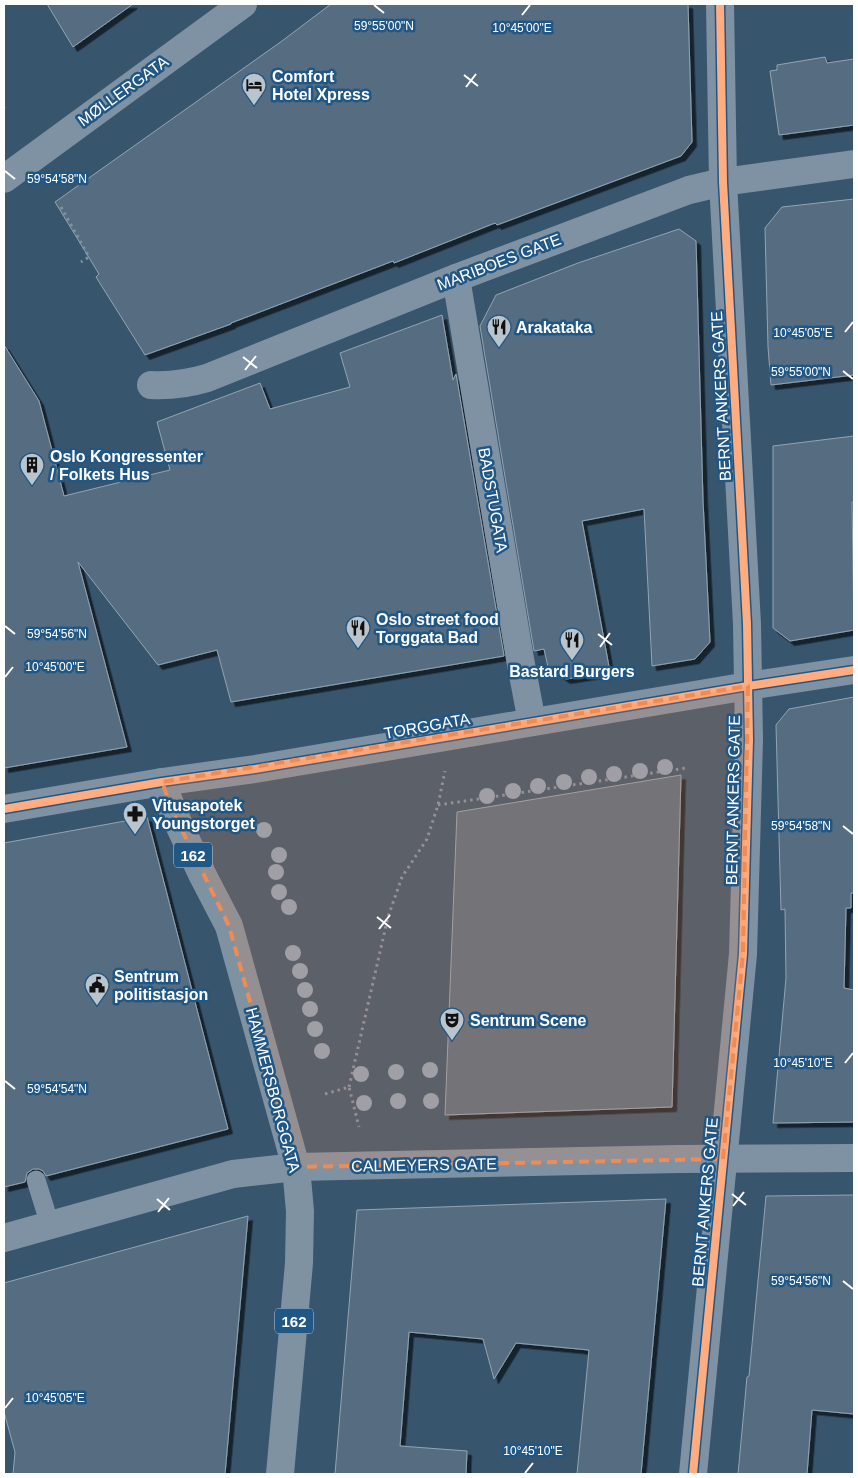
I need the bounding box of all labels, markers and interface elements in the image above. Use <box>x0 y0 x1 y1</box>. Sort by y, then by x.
text: 59°55'00"N <box>354 19 414 33</box>
text: 10°45'00"E <box>492 21 552 35</box>
street label: MØLLERGATA <box>75 52 172 129</box>
place label: Comfort Hotel Xpress <box>272 68 370 103</box>
hotel icon: Comfort Hotel Xpress <box>241 72 267 106</box>
text: 59°54'58"N <box>27 172 87 186</box>
street label: MARIBOES GATE <box>435 231 563 293</box>
street label: BERNT ANKERS GATE <box>708 311 734 481</box>
restaurant icon: Arakataka <box>486 314 512 348</box>
place label: Arakataka <box>516 319 593 336</box>
text: 10°45'05"E <box>773 326 833 340</box>
text: 59°55'00"N <box>771 365 831 379</box>
street label: BADSTUGATA <box>475 446 511 554</box>
place label: Oslo Kongressenter / Folkets Hus <box>50 448 203 483</box>
building icon: Oslo Kongressenter / Folkets Hus <box>19 452 45 486</box>
place label: Oslo street food Torggata Bad <box>376 611 499 646</box>
restaurant icon: Oslo street food Torggata Bad <box>345 615 371 649</box>
text: 59°54'56"N <box>27 627 87 641</box>
restaurant icon: Bastard Burgers <box>559 627 585 661</box>
text: 10°45'00"E <box>25 660 85 674</box>
place label: Bastard Burgers <box>509 663 635 680</box>
street label: TORGGATA <box>383 710 472 742</box>
street label: BERNT ANKERS GATE <box>723 715 743 885</box>
place label: Vitusapotek Youngstorget <box>152 797 255 832</box>
pharmacy icon: Vitusapotek Youngstorget <box>122 801 148 835</box>
text: 59°54'58"N <box>771 819 831 833</box>
road number: 162 <box>174 842 212 868</box>
place label: Sentrum politistasjon <box>114 968 208 1003</box>
public building icon: Sentrum politistasjon <box>84 972 110 1006</box>
street label: HAMMERSBORGGATA <box>243 1006 303 1175</box>
theatre icon: Sentrum Scene <box>439 1007 465 1041</box>
place label: Sentrum Scene <box>470 1012 587 1029</box>
text: 10°45'10"E <box>773 1056 833 1070</box>
text: 59°54'54"N <box>27 1082 87 1096</box>
street label: BERNT ANKERS GATE <box>689 1117 721 1287</box>
street label: CALMEYERS GATE <box>351 1155 497 1175</box>
text: 59°54'56"N <box>771 1274 831 1288</box>
road number: 162 <box>275 1308 313 1334</box>
text: 10°45'05"E <box>25 1391 85 1405</box>
text: 10°45'10"E <box>503 1444 563 1458</box>

